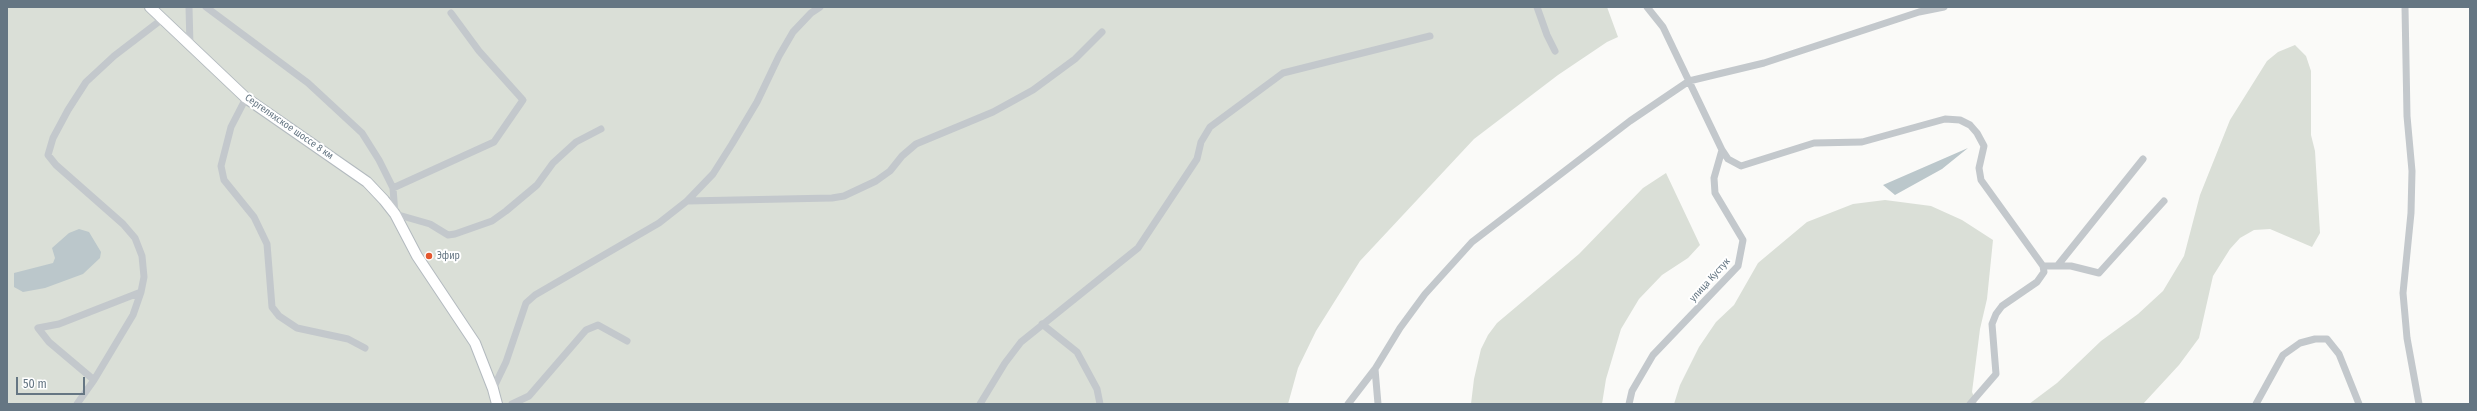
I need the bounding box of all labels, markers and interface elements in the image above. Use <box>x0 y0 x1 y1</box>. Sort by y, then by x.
street label: Сергеляхское шоссе 8 км <box>242 92 336 162</box>
place label: Эфир <box>437 250 460 262</box>
marker: Эфир <box>424 251 434 261</box>
street label: улица Кустук <box>1687 256 1733 304</box>
scale bar <box>18 369 87 395</box>
text: 50 m <box>23 377 47 391</box>

